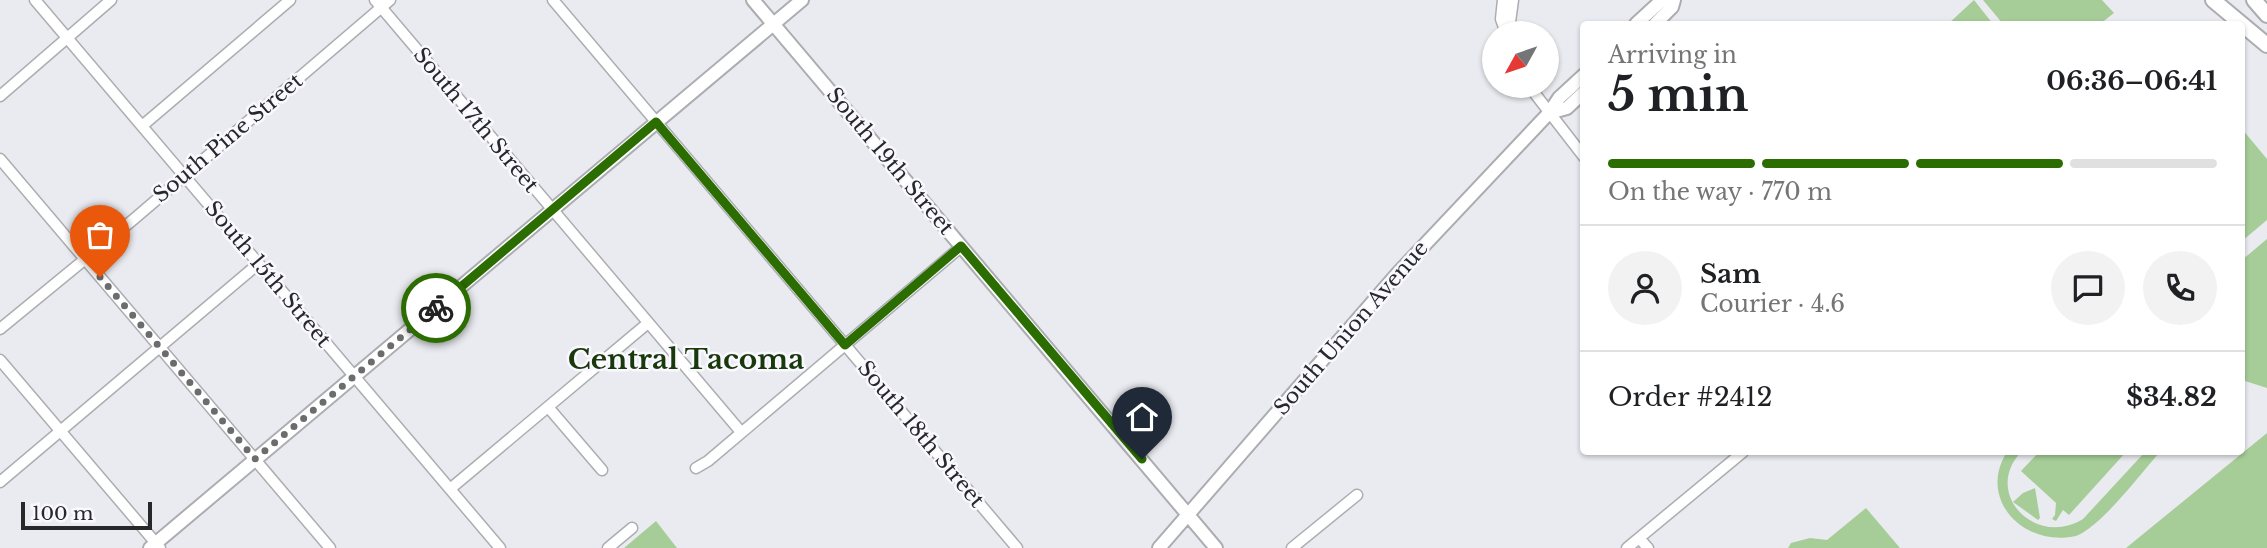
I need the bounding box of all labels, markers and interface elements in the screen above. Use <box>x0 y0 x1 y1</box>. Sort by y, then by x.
north arrow <box>1482 21 1559 98</box>
map controls <box>1482 21 1559 98</box>
text: Arriving in <box>1608 41 1737 69</box>
street label: South 17th Street <box>408 42 544 198</box>
text: 06:36–06:41 <box>2046 65 2217 97</box>
text: 5 min <box>1608 66 1749 123</box>
street label: South Pine Street <box>148 68 308 208</box>
street label: South 19th Street <box>821 82 959 240</box>
text: On the way · 770 m <box>1608 178 1832 206</box>
street label: South 15th Street <box>199 196 337 352</box>
pin <box>70 205 130 277</box>
icon: bag <box>81 216 119 254</box>
street label: South Union Avenue <box>1268 236 1434 420</box>
button: person <box>1608 251 1682 325</box>
button: chat <box>2051 251 2125 325</box>
button: phone <box>2143 251 2217 325</box>
text: Sam <box>1700 258 1761 290</box>
courier <box>401 273 471 343</box>
icon: bike <box>417 289 455 327</box>
text: Courier · 4.6 <box>1700 290 1845 318</box>
district label: Central Tacoma <box>568 342 804 377</box>
street label: South 18th Street <box>852 355 990 513</box>
text: Order #2412 <box>1608 381 1773 413</box>
text: $34.82 <box>2126 381 2217 413</box>
pin <box>1112 387 1172 459</box>
icon: home <box>1123 398 1161 436</box>
scale bar <box>21 499 152 531</box>
text: 100 m <box>32 502 93 525</box>

